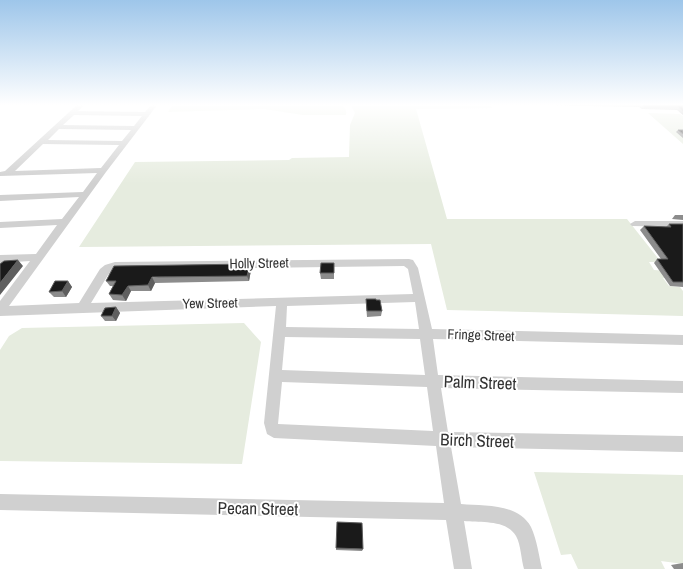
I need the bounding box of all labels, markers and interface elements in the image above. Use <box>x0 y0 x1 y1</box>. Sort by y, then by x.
street label: Holly Street <box>229 253 289 273</box>
street label: Yew Street <box>182 294 238 312</box>
street label: Fringe Street <box>447 325 515 345</box>
street label: Palm Street <box>443 369 517 395</box>
street label: Birch Street <box>440 427 514 453</box>
street label: Pecan Street <box>218 496 299 520</box>

